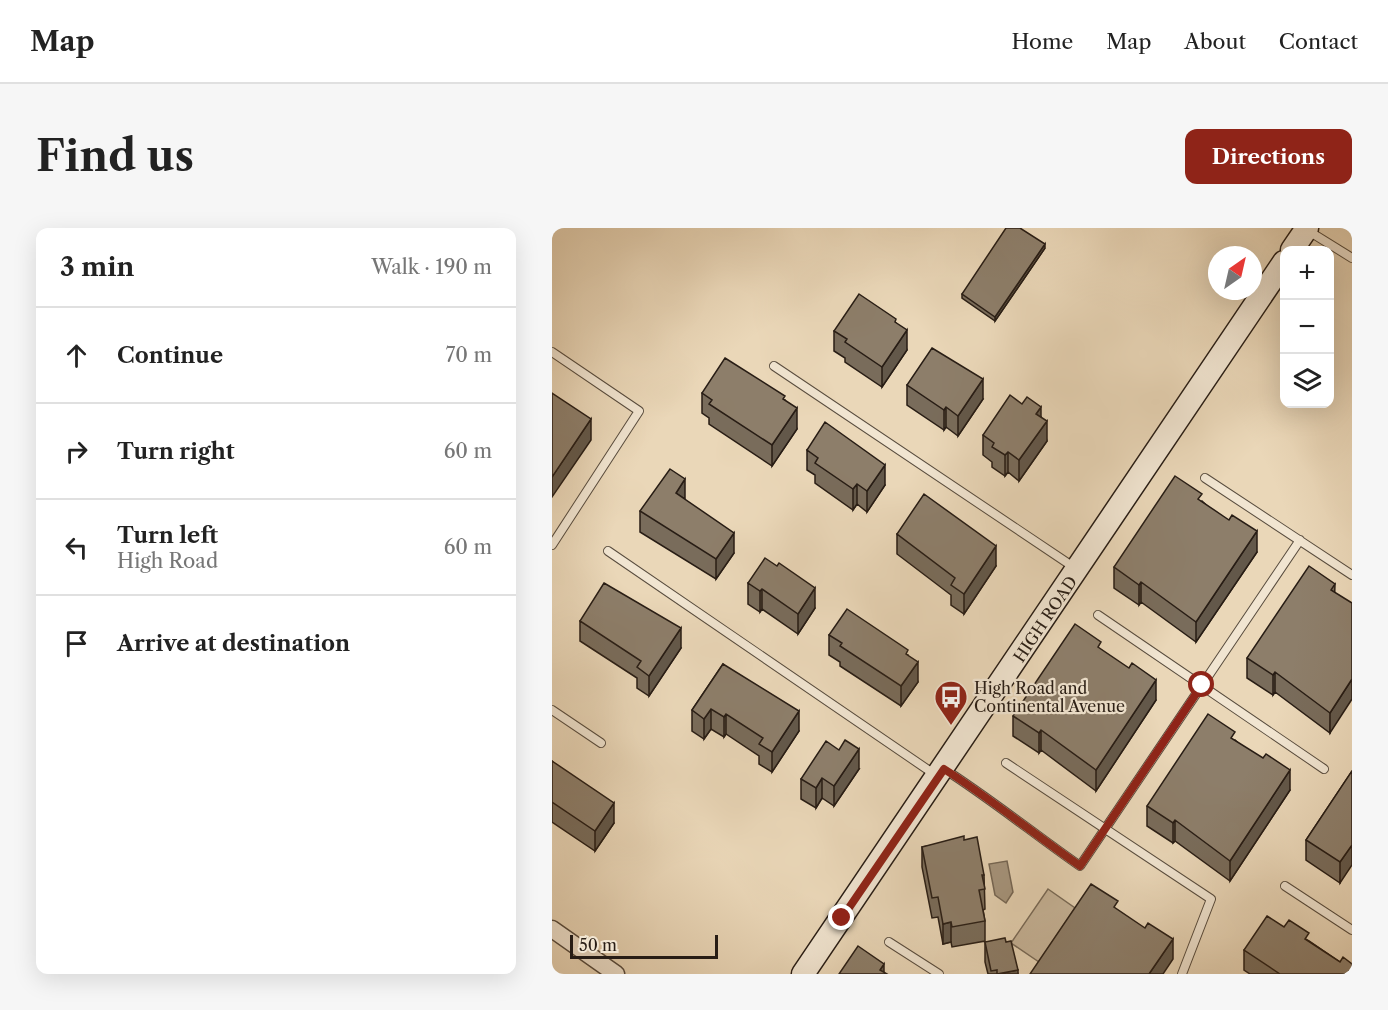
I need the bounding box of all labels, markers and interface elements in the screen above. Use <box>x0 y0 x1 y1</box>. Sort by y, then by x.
text: Map <box>30 24 94 58</box>
text: Home <box>1012 29 1073 54</box>
text: Map <box>1106 29 1151 54</box>
text: About <box>1184 29 1246 54</box>
text: Contact <box>1279 29 1358 54</box>
button: Directions <box>1185 129 1352 184</box>
text: Find us <box>36 130 194 182</box>
north arrow <box>1208 246 1262 300</box>
map controls <box>1280 246 1334 408</box>
button: + <box>1280 246 1334 300</box>
text: 3 min <box>60 251 134 283</box>
text: Walk · 190 m <box>371 255 492 279</box>
button: − <box>1280 300 1334 354</box>
icon: ahead <box>60 339 93 372</box>
text: Continue <box>117 342 223 369</box>
text: 70 m <box>446 343 492 367</box>
button: layers <box>1280 354 1334 408</box>
icon: right <box>60 435 93 468</box>
text: Turn right <box>117 438 235 465</box>
text: 60 m <box>444 439 492 463</box>
text: Turn left <box>117 522 218 549</box>
icon: left <box>60 531 93 564</box>
text: 60 m <box>444 535 492 559</box>
text: High Road <box>117 549 218 573</box>
street label: HIGH ROAD <box>1009 572 1081 666</box>
icon: arrive <box>60 627 93 660</box>
text: Arrive at destination <box>117 630 350 657</box>
route start <box>1188 671 1214 697</box>
place label: High Road and Continental Avenue <box>974 678 1125 716</box>
bus stop icon: High Road and Continental Avenue <box>933 679 969 726</box>
route end <box>828 904 854 930</box>
scale bar <box>570 932 718 960</box>
text: 50 m <box>579 935 617 955</box>

